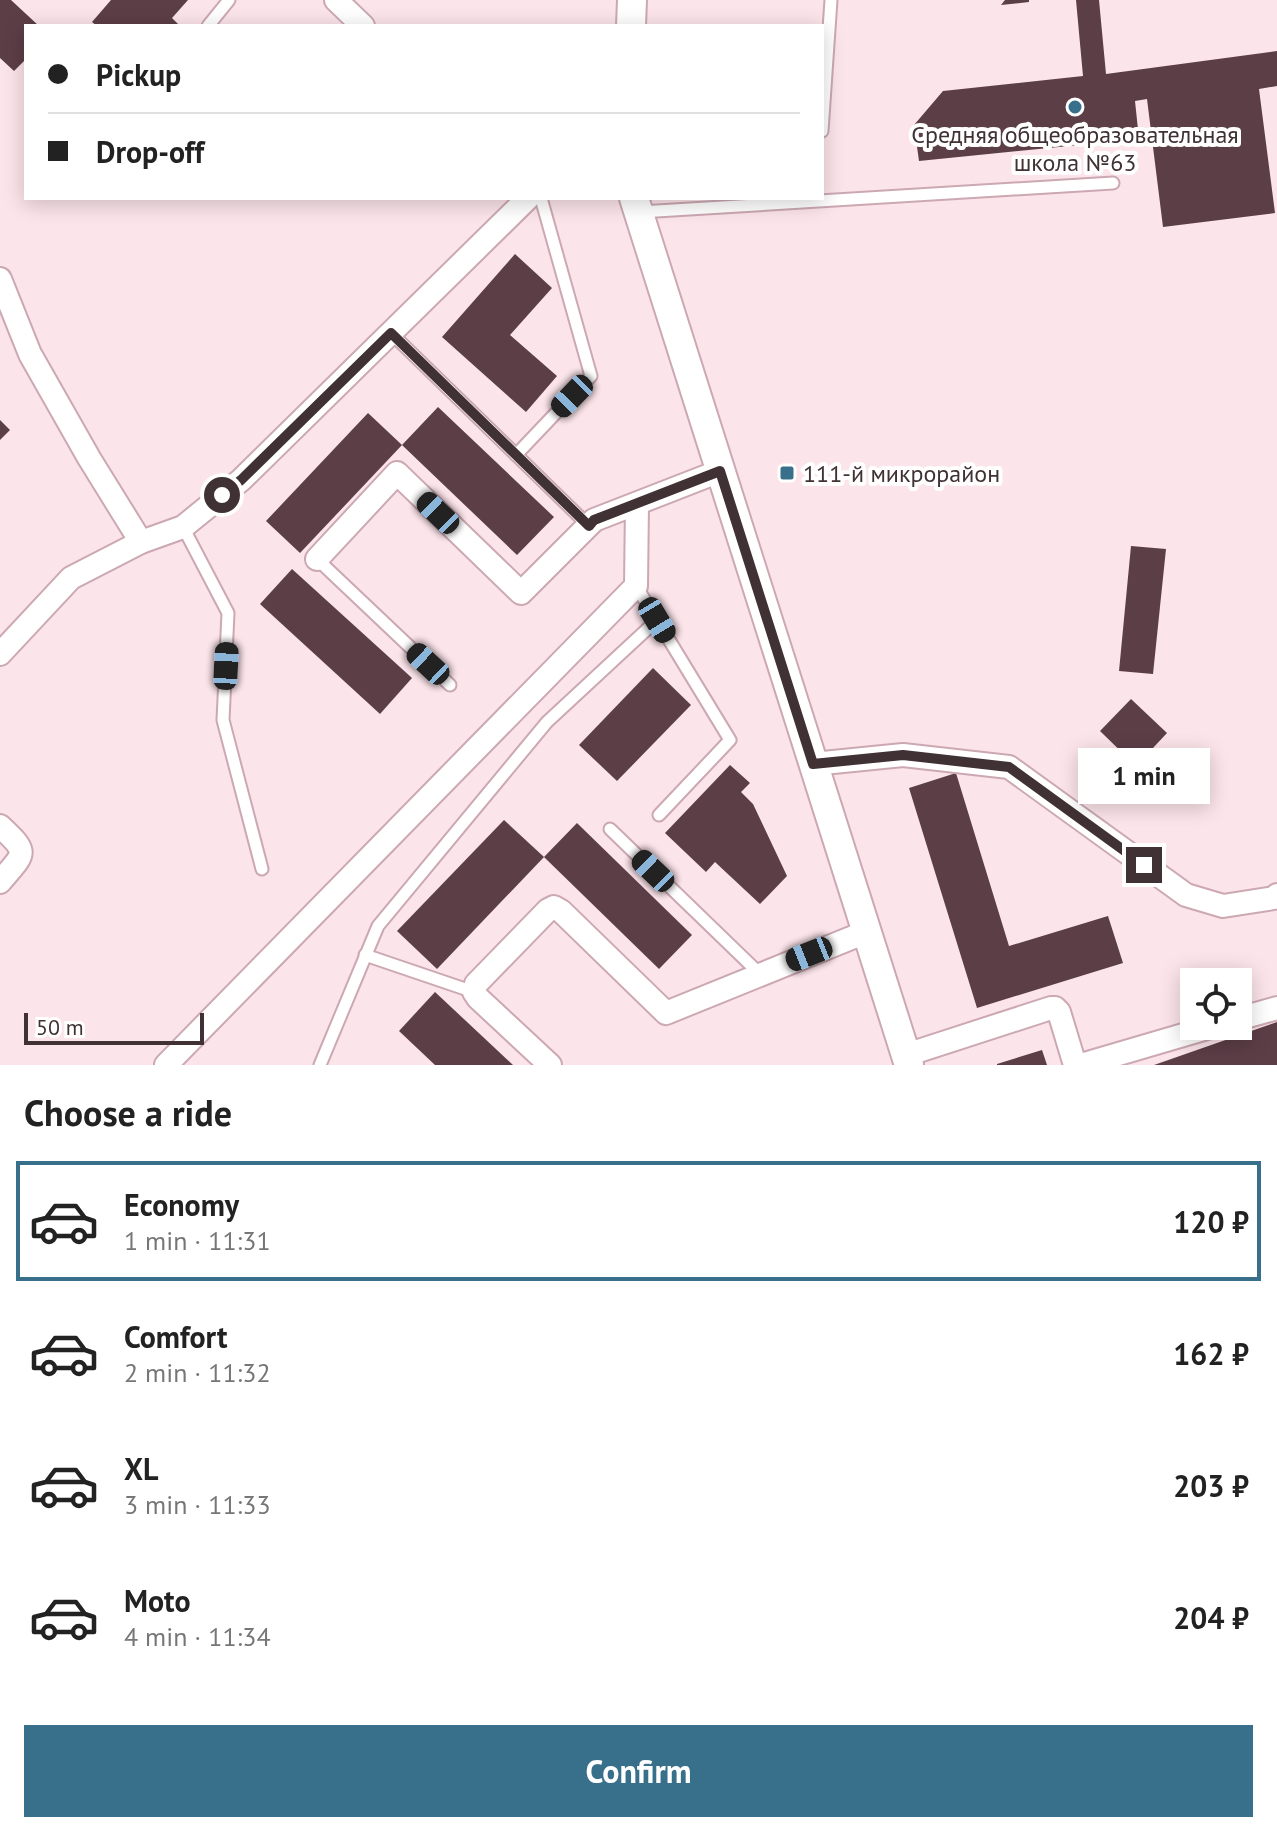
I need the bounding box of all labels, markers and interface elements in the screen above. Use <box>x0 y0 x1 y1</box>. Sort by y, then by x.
text: Pickup <box>96 55 181 94</box>
marker: Средняя общеобразовательная школа №63 <box>1066 98 1084 116</box>
place label: Средняя общеобразовательная школа №63 <box>911 119 1239 178</box>
text: Drop-off <box>96 132 204 171</box>
car <box>547 370 597 422</box>
place label: 111-й микрорайон <box>803 458 1000 489</box>
marker: 111-й микрорайон <box>778 464 796 482</box>
route start <box>204 477 240 513</box>
car <box>412 488 464 538</box>
car <box>634 593 680 647</box>
car <box>402 639 454 689</box>
car <box>213 641 239 691</box>
callout: 1 min <box>1078 749 1210 805</box>
text: 1 min <box>1112 759 1176 792</box>
car <box>627 846 679 896</box>
route end <box>1126 847 1162 883</box>
car <box>782 934 836 974</box>
map controls <box>1180 968 1252 1040</box>
button: locate <box>1180 968 1252 1040</box>
scale bar <box>24 1009 204 1045</box>
text: 50 m <box>36 1013 84 1041</box>
text: Choose a ride <box>24 1089 232 1136</box>
icon: car <box>28 1185 100 1257</box>
text: Economy <box>124 1185 239 1224</box>
text: 120 ₽ <box>1173 1202 1249 1241</box>
text: 1 min · 11:31 <box>124 1224 271 1257</box>
icon: car <box>28 1317 100 1389</box>
text: Comfort <box>124 1317 227 1356</box>
text: 162 ₽ <box>1173 1334 1249 1373</box>
text: 2 min · 11:32 <box>124 1356 271 1389</box>
icon: car <box>28 1449 100 1521</box>
text: XL <box>124 1449 158 1488</box>
text: 203 ₽ <box>1173 1466 1249 1505</box>
text: 3 min · 11:33 <box>124 1488 271 1521</box>
icon: car <box>28 1581 100 1653</box>
text: Moto <box>124 1581 191 1620</box>
text: 204 ₽ <box>1173 1598 1249 1637</box>
text: 4 min · 11:34 <box>124 1620 271 1653</box>
button: Confirm <box>24 1725 1253 1817</box>

